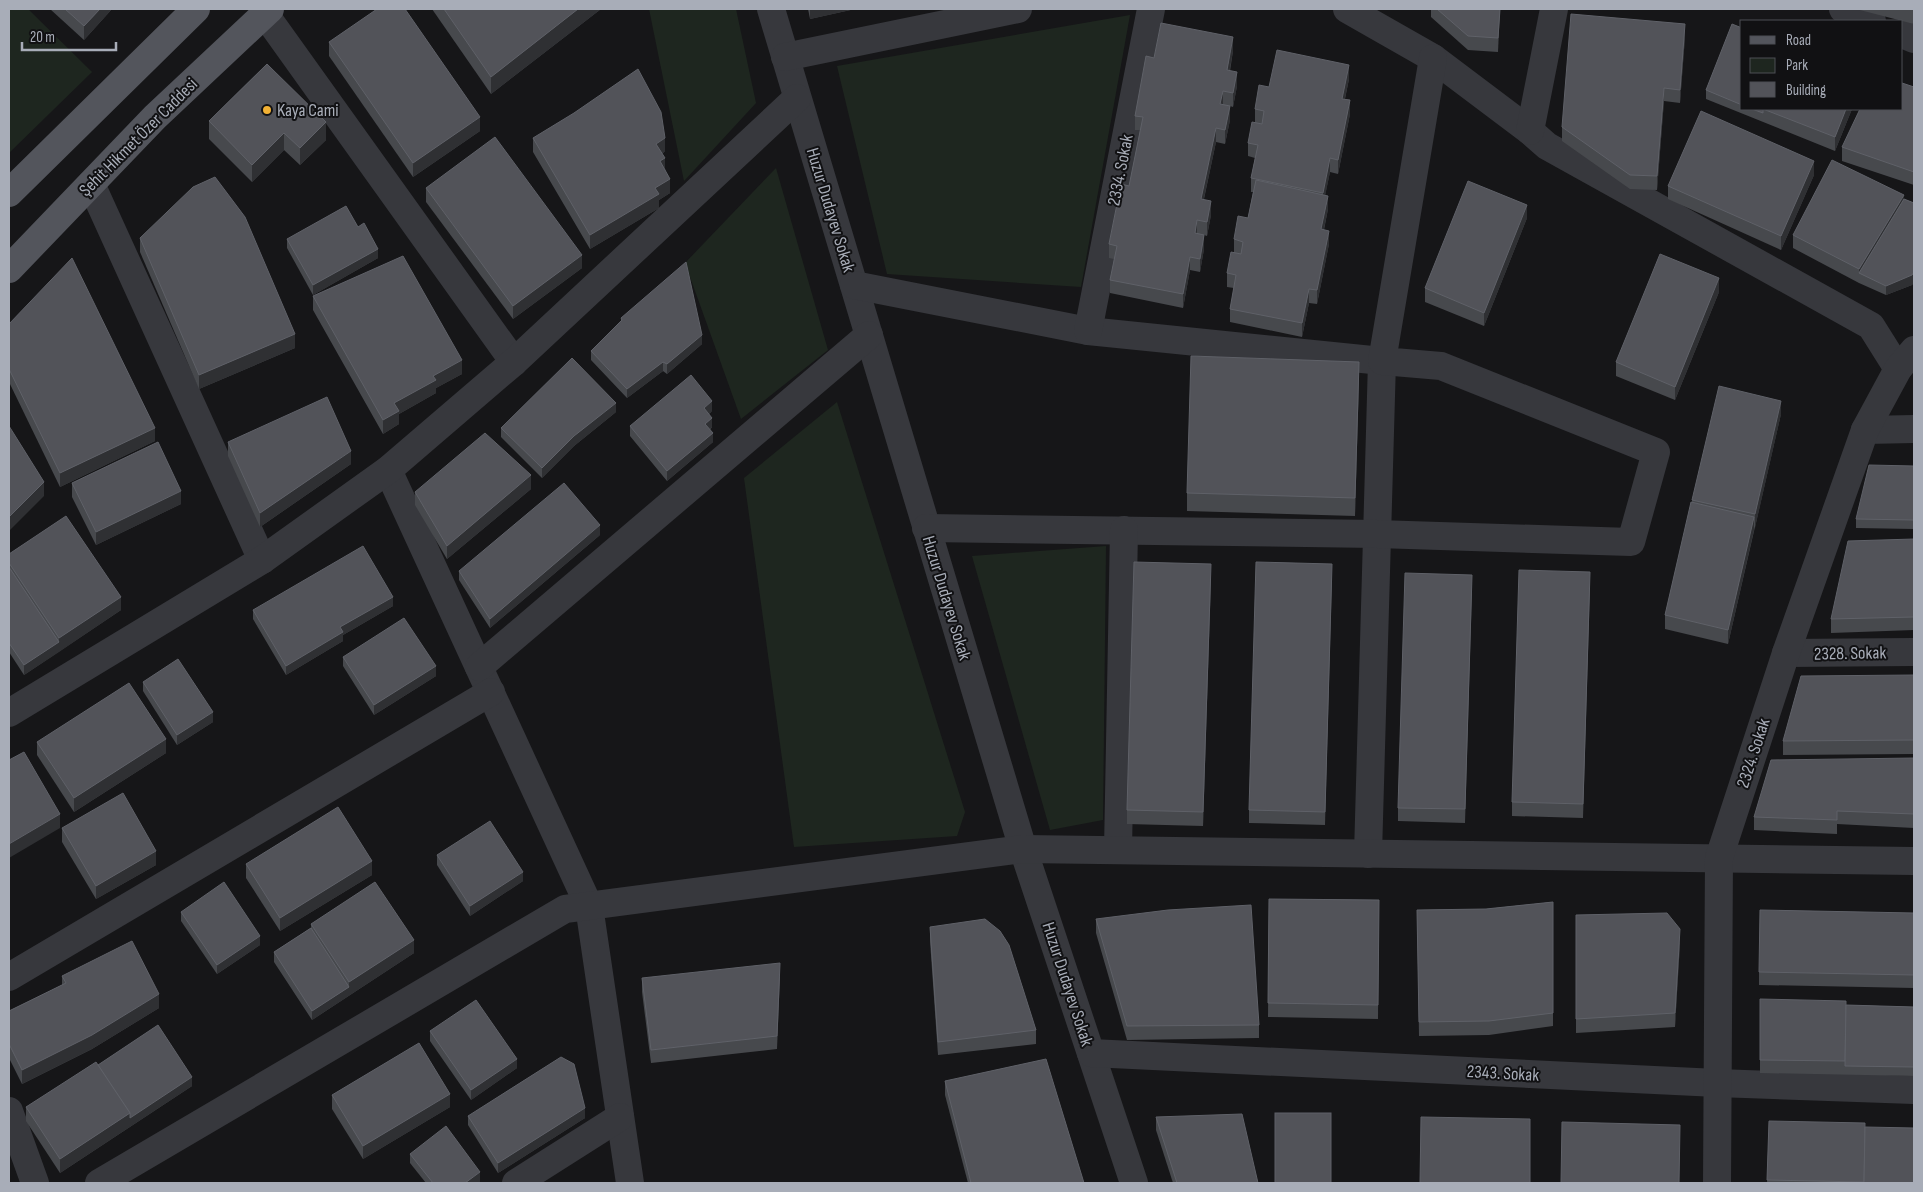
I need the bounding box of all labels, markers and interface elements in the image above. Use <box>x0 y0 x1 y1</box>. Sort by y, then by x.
scale bar <box>22 20 116 52</box>
legend <box>1740 20 1903 110</box>
text: 20 m <box>30 28 55 47</box>
text: Road <box>1786 31 1811 50</box>
text: Park <box>1786 56 1808 75</box>
street label: Şehit Hikmet Özer Caddesi <box>75 74 202 201</box>
text: Building <box>1786 81 1826 100</box>
place label: Kaya Cami <box>277 100 339 121</box>
marker: Kaya Cami <box>261 104 273 116</box>
street label: 2334. Sokak <box>1103 133 1138 208</box>
street label: Huzur Dudayev Sokak <box>802 145 859 275</box>
street label: Huzur Dudayev Sokak <box>918 533 975 663</box>
street label: 2328. Sokak <box>1814 642 1886 665</box>
street label: 2324. Sokak <box>1732 716 1775 791</box>
street label: Huzur Dudayev Sokak <box>1038 920 1097 1049</box>
street label: 2343. Sokak <box>1466 1061 1540 1086</box>

